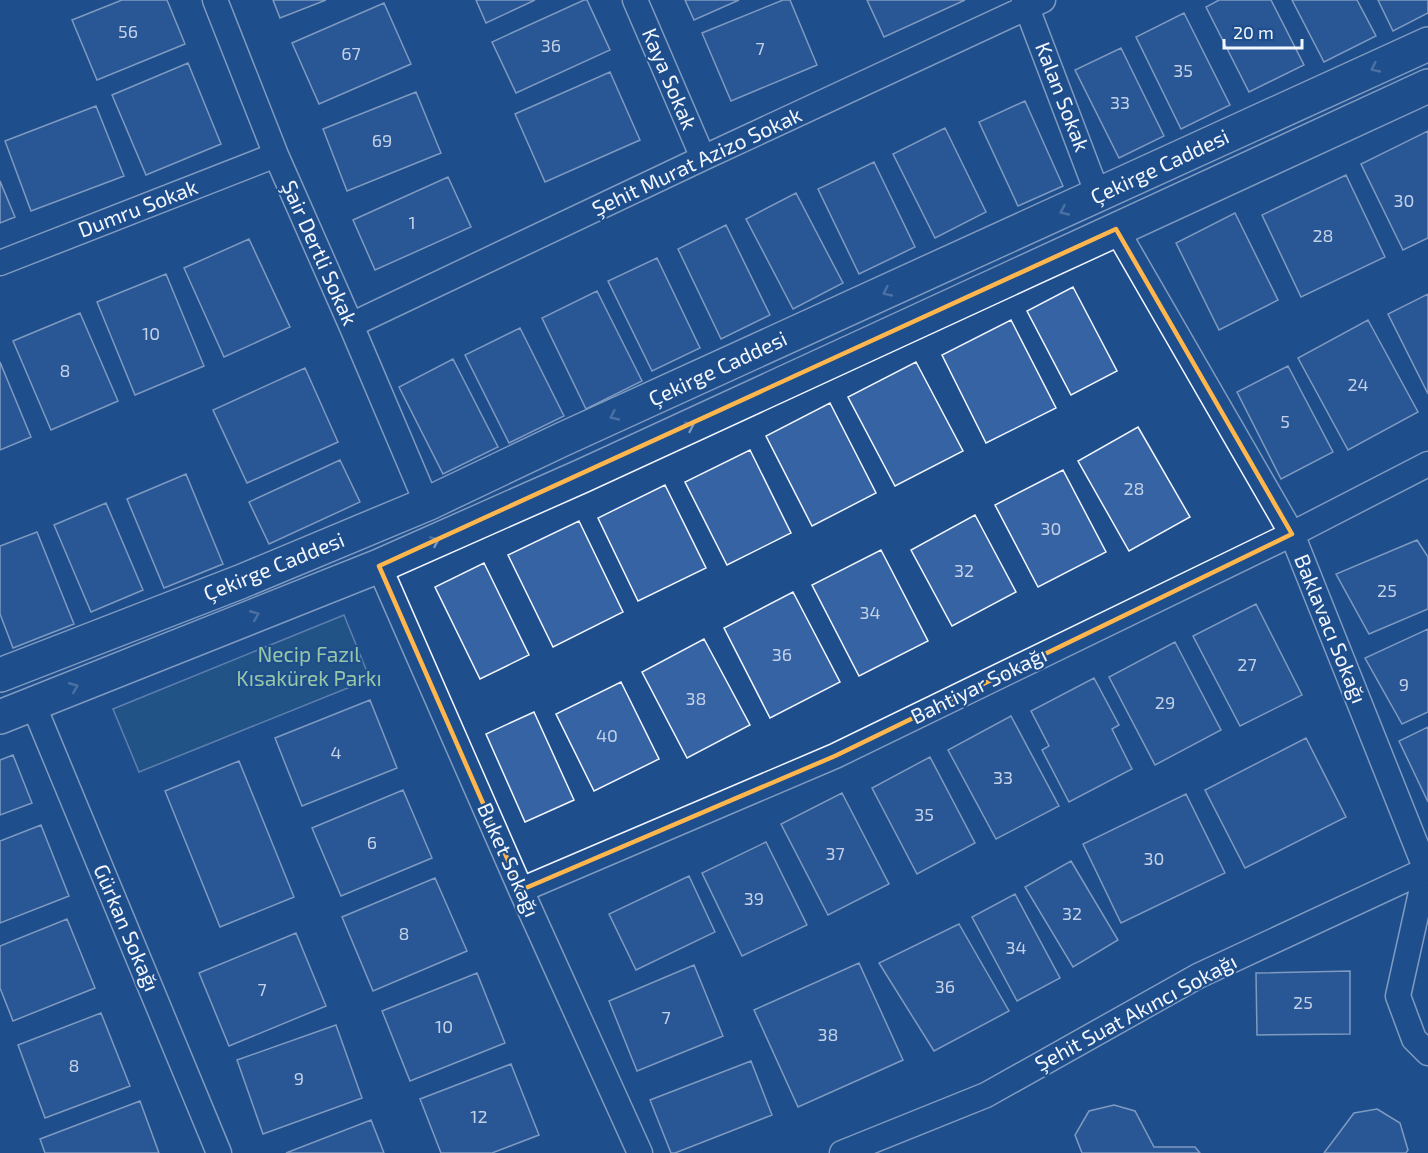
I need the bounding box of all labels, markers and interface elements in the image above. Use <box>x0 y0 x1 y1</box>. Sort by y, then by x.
scale bar <box>1224 12 1302 50</box>
house number: 56 <box>118 20 138 42</box>
text: 20 m <box>1233 21 1274 43</box>
street label: Kaya Sokak <box>638 24 703 133</box>
house number: 36 <box>541 34 561 56</box>
house number: 7 <box>755 37 765 59</box>
street label: Kalan Sokak <box>1031 38 1096 155</box>
house number: 67 <box>341 42 361 64</box>
house number: 35 <box>1173 59 1193 81</box>
one-way arrow <box>1370 61 1381 73</box>
house number: 33 <box>1110 91 1130 113</box>
street label: Şehit Murat Azizo Sokak <box>588 101 806 222</box>
street label: Çekirge Caddesi <box>1086 123 1233 210</box>
house number: 69 <box>372 129 392 151</box>
street label: Dumru Sokak <box>74 173 201 242</box>
street label: Şair Dertli Sokak <box>275 176 364 330</box>
house number: 30 <box>1394 189 1414 211</box>
one-way arrow <box>1059 203 1070 215</box>
house number: 1 <box>408 211 416 233</box>
house number: 28 <box>1312 224 1334 246</box>
one-way arrow <box>882 284 893 296</box>
house number: 10 <box>142 322 160 344</box>
street label: Çekirge Caddesi <box>644 325 791 412</box>
house number: 8 <box>60 359 70 381</box>
house number: 24 <box>1347 373 1369 395</box>
one-way arrow <box>609 409 620 421</box>
house number: 5 <box>1280 410 1290 432</box>
one-way arrow <box>683 422 694 434</box>
house number: 28 <box>1123 477 1145 499</box>
house number: 30 <box>1041 517 1061 539</box>
street label: Çekirge Caddesi <box>199 526 348 607</box>
one-way arrow <box>429 536 440 548</box>
street label: Baklavacı Sokağı <box>1290 550 1373 707</box>
house number: 32 <box>954 559 974 581</box>
house number: 25 <box>1377 579 1397 601</box>
house number: 34 <box>859 601 881 623</box>
one-way arrow <box>249 610 260 623</box>
park label: Necip Fazıl Kısakürek Parkı <box>236 641 382 690</box>
street label: Bahtiyar Sokağı <box>906 641 1050 728</box>
house number: 36 <box>772 643 792 665</box>
house number: 27 <box>1237 653 1257 675</box>
house number: 9 <box>1399 673 1409 695</box>
one-way arrow <box>68 682 79 695</box>
house number: 38 <box>686 687 706 709</box>
house number: 29 <box>1155 691 1175 713</box>
house number: 40 <box>596 724 618 746</box>
house number: 4 <box>330 741 342 763</box>
house number: 33 <box>993 766 1013 788</box>
street label: Buket Sokağı <box>473 798 546 920</box>
house number: 35 <box>914 803 934 825</box>
house number: 6 <box>367 831 377 853</box>
house number: 37 <box>825 842 845 864</box>
house number: 30 <box>1144 847 1164 869</box>
street label: Gürkan Sokağı <box>89 860 165 995</box>
house number: 39 <box>744 887 764 909</box>
house number: 32 <box>1062 902 1082 924</box>
house number: 8 <box>399 922 409 944</box>
house number: 34 <box>1005 936 1027 958</box>
street label: Şehit Suat Akıncı Sokağı <box>1030 948 1241 1077</box>
house number: 36 <box>935 975 955 997</box>
house number: 7 <box>257 978 267 1000</box>
house number: 25 <box>1293 991 1313 1013</box>
house number: 7 <box>661 1006 671 1028</box>
house number: 10 <box>435 1015 453 1037</box>
house number: 38 <box>818 1023 838 1045</box>
house number: 8 <box>69 1054 79 1076</box>
house number: 9 <box>294 1067 304 1089</box>
house number: 12 <box>470 1105 488 1127</box>

